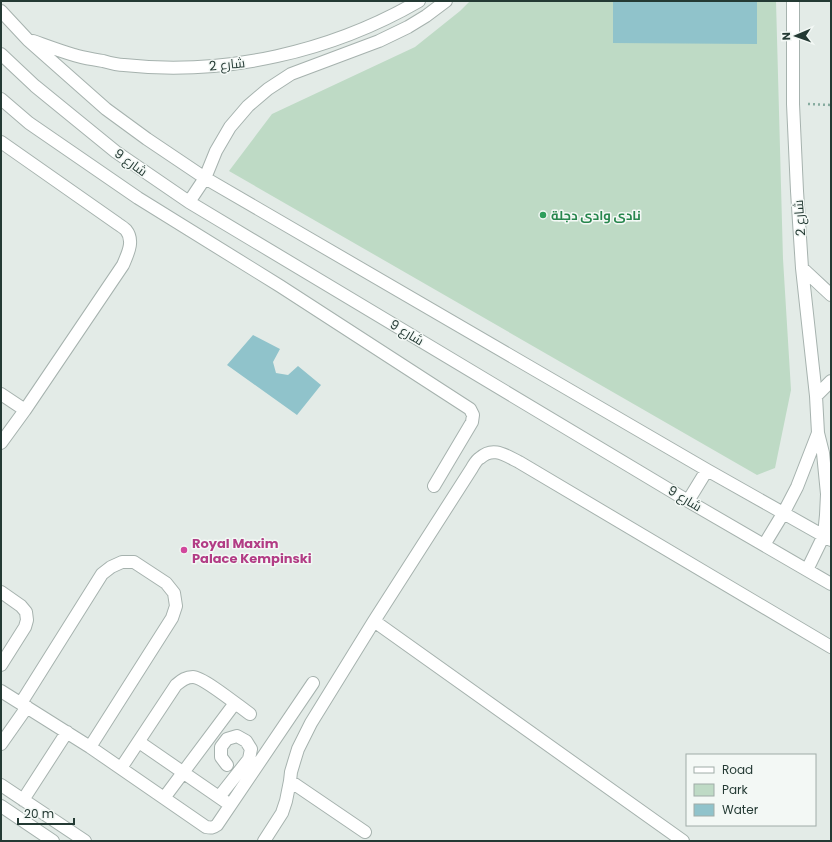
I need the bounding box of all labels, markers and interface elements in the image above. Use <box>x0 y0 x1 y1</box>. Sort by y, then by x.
north arrow <box>776 16 816 56</box>
text: N <box>778 32 794 41</box>
street label: شارع 2 <box>208 53 246 76</box>
street label: شارع 9 <box>110 144 151 181</box>
street label: شارع 2 <box>789 199 810 237</box>
place label: نادى وادى دجلة <box>551 206 641 225</box>
marker: نادى وادى دجلة <box>538 210 548 220</box>
street label: شارع 9 <box>386 315 427 350</box>
street label: شارع 9 <box>664 481 705 516</box>
place label: Royal Maxim Palace Kempinski <box>192 534 312 568</box>
marker: Royal Maxim Palace Kempinski <box>179 545 189 555</box>
legend <box>686 754 816 826</box>
text: Road <box>722 761 753 778</box>
text: Park <box>722 781 749 798</box>
scale bar <box>18 800 74 826</box>
text: Water <box>722 801 759 818</box>
text: 20 m <box>24 805 54 822</box>

